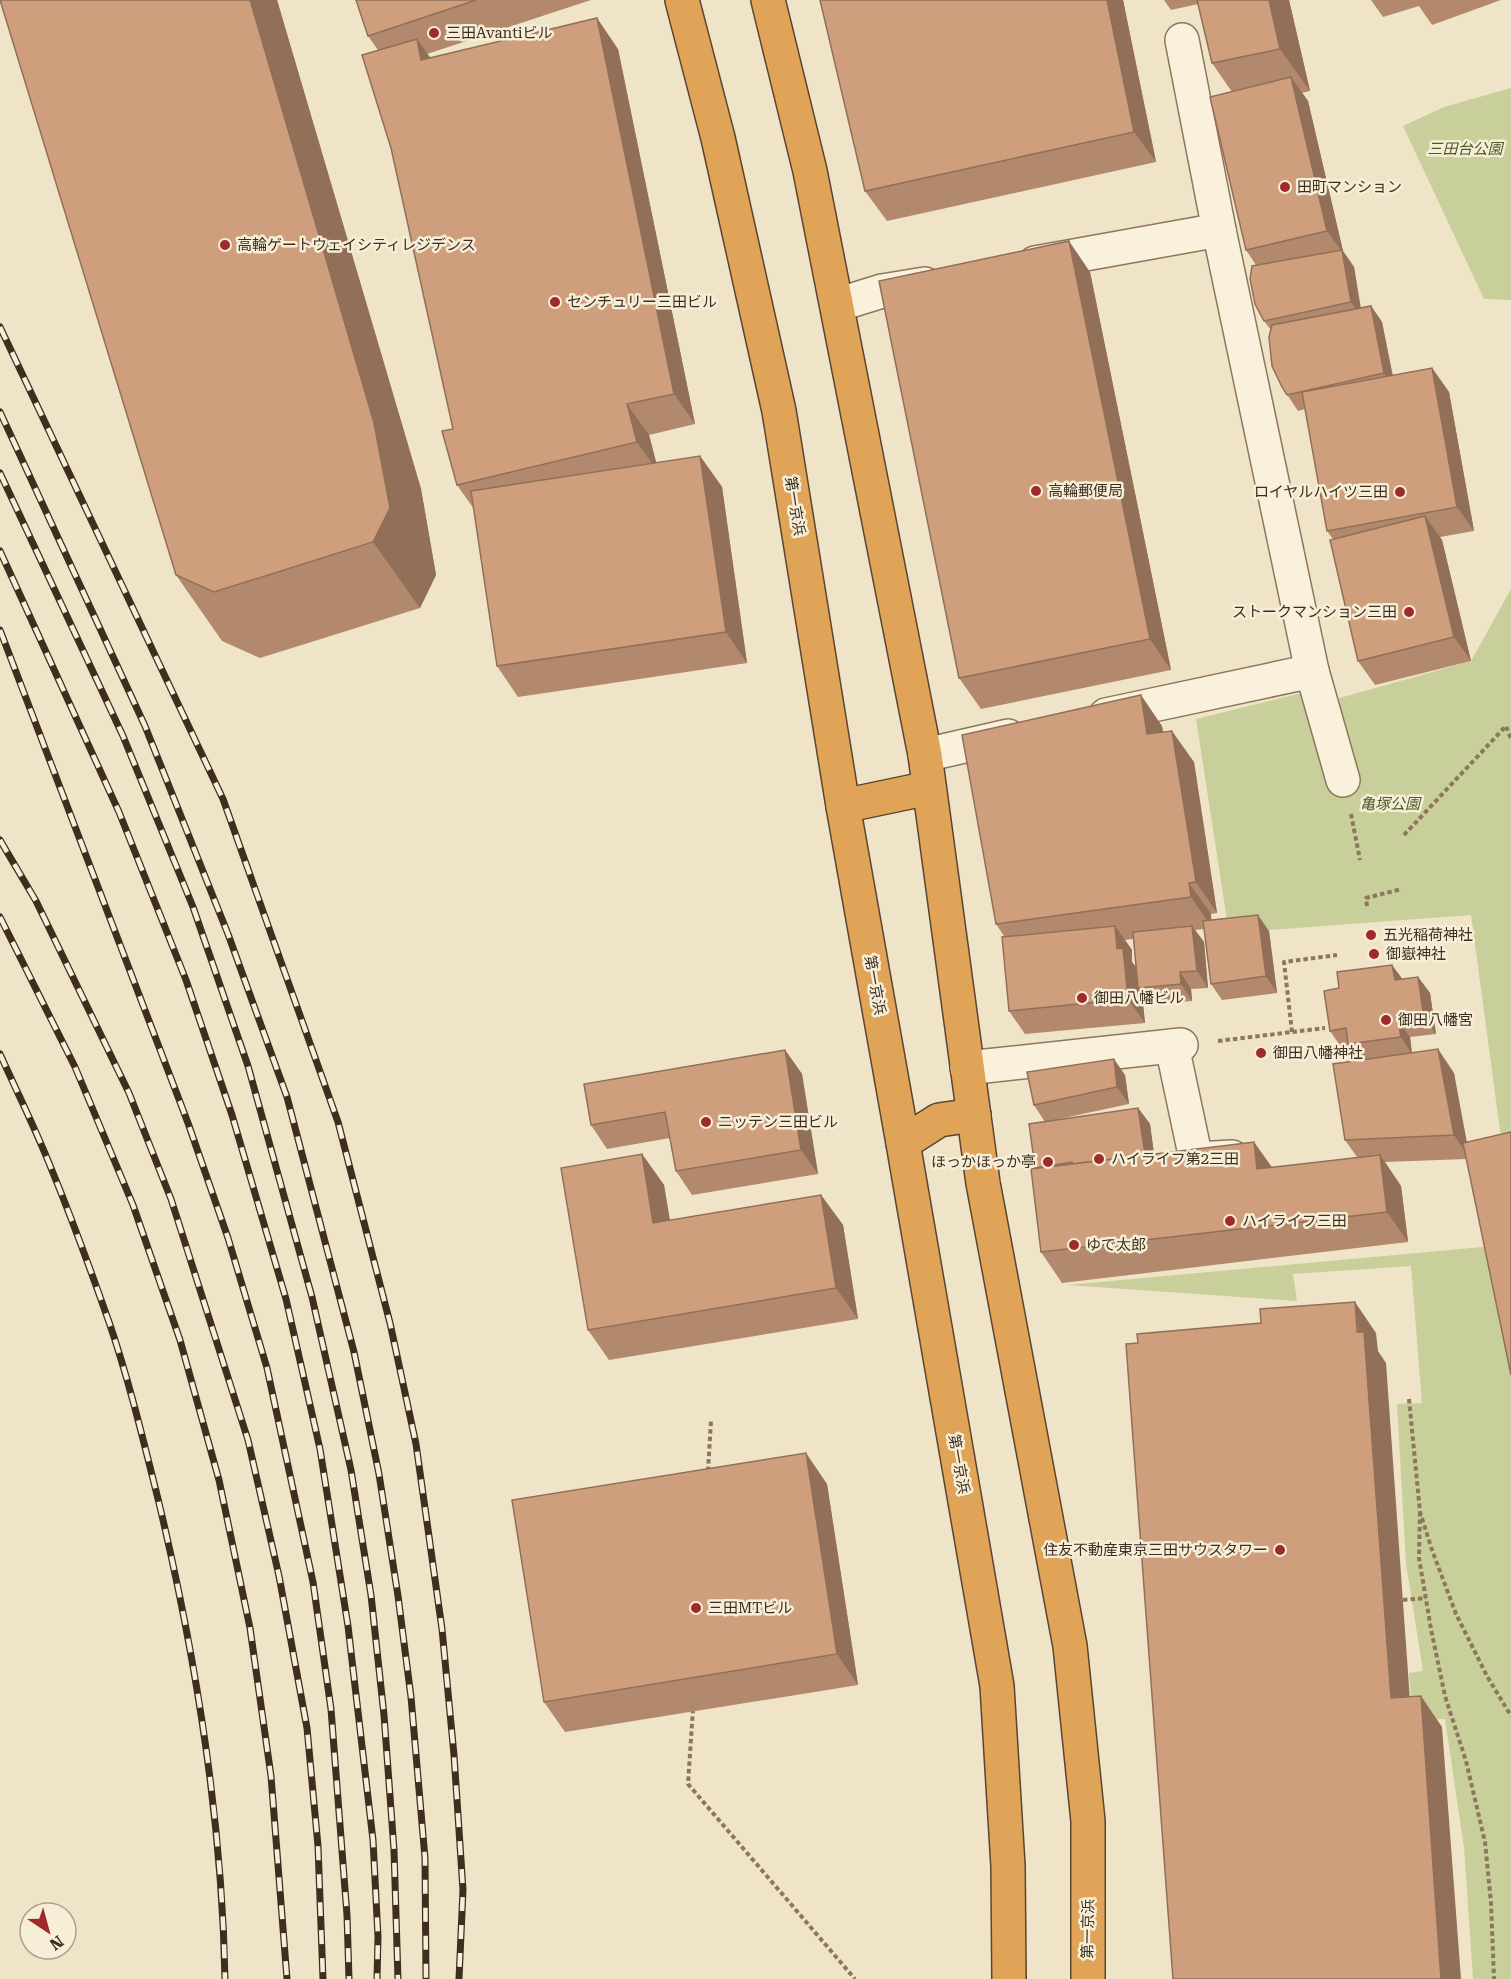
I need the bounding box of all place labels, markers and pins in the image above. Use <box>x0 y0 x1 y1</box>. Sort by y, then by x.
place label: 三田Avantiビル <box>446 24 553 42</box>
marker: 三田Avantiビル <box>427 26 441 40</box>
place label: 田町マンション <box>1297 178 1402 196</box>
marker: 田町マンション <box>1278 180 1292 194</box>
place label: 高輪ゲートウェイシティレジデンス <box>237 236 476 254</box>
marker: 高輪ゲートウェイシティレジデンス <box>218 238 232 252</box>
place label: センチュリー三田ビル <box>567 293 717 311</box>
marker: センチュリー三田ビル <box>548 295 562 309</box>
place label: 高輪郵便局 <box>1048 482 1123 500</box>
place label: ロイヤルハイツ三田 <box>1254 483 1388 501</box>
marker: 高輪郵便局 <box>1029 484 1043 498</box>
marker: ロイヤルハイツ三田 <box>1393 485 1407 499</box>
place label: ストークマンション三田 <box>1232 603 1397 621</box>
marker: ストークマンション三田 <box>1402 605 1416 619</box>
place label: 五光稲荷神社 <box>1383 926 1473 944</box>
marker: 五光稲荷神社 <box>1364 928 1378 942</box>
place label: 御嶽神社 <box>1386 945 1446 963</box>
marker: 御嶽神社 <box>1367 947 1381 961</box>
place label: 御田八幡ビル <box>1094 989 1184 1007</box>
marker: 御田八幡ビル <box>1075 991 1089 1005</box>
place label: 御田八幡宮 <box>1398 1011 1473 1029</box>
marker: 御田八幡宮 <box>1379 1013 1393 1027</box>
place label: 御田八幡神社 <box>1273 1044 1363 1062</box>
marker: 御田八幡神社 <box>1254 1046 1268 1060</box>
place label: ニッテン三田ビル <box>718 1113 838 1131</box>
marker: ニッテン三田ビル <box>699 1115 713 1129</box>
place label: ハイライフ第2三田 <box>1111 1150 1239 1168</box>
marker: ハイライフ第2三田 <box>1092 1152 1106 1166</box>
place label: ほっかほっか亭 <box>931 1153 1036 1171</box>
marker: ほっかほっか亭 <box>1041 1155 1055 1169</box>
place label: ハイライフ三田 <box>1242 1212 1347 1230</box>
marker: ハイライフ三田 <box>1223 1214 1237 1228</box>
place label: ゆで太郎 <box>1086 1236 1146 1254</box>
marker: ゆで太郎 <box>1067 1238 1081 1252</box>
place label: 住友不動産東京三田サウスタワー <box>1043 1541 1268 1559</box>
marker: 住友不動産東京三田サウスタワー <box>1273 1543 1287 1557</box>
place label: 三田MTビル <box>708 1599 792 1617</box>
marker: 三田MTビル <box>689 1601 703 1615</box>

